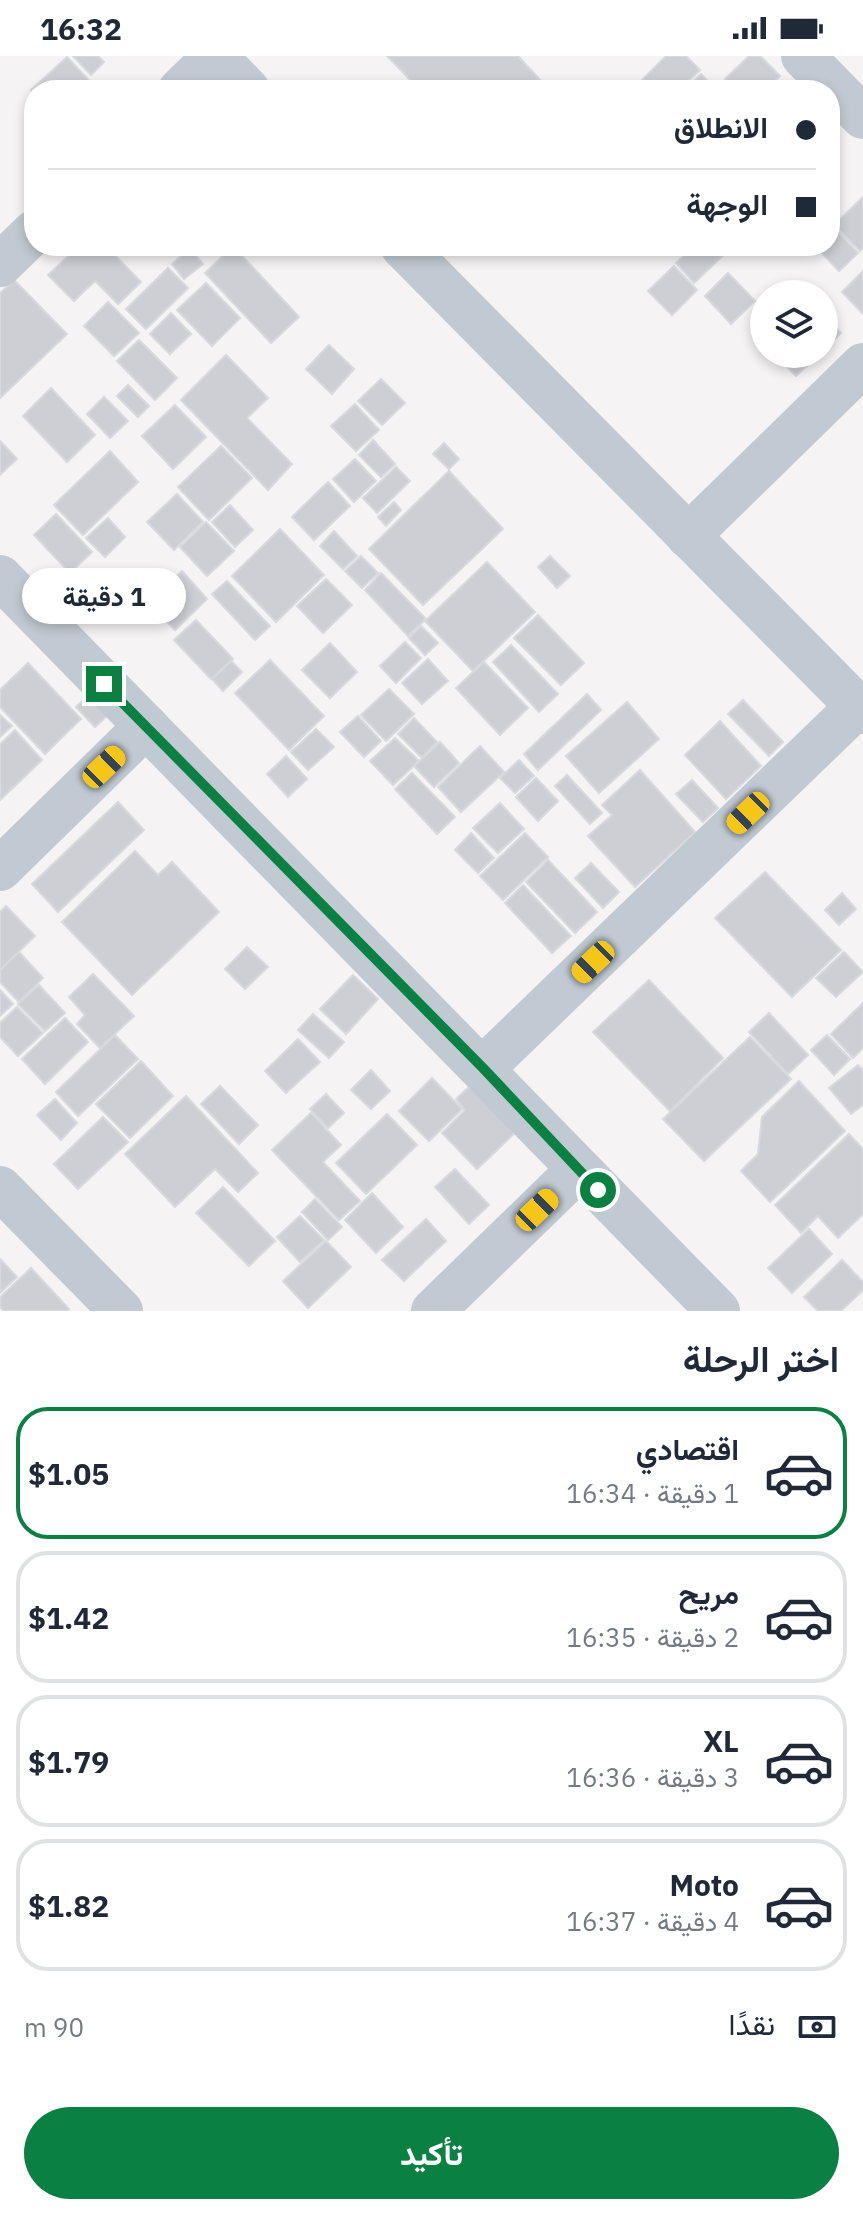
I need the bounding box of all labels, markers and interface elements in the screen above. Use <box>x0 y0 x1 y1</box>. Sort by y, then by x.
text: 16:32 <box>40 9 122 48</box>
text: الانطلاق <box>674 107 768 146</box>
text: الوجهة <box>686 184 768 223</box>
map controls <box>750 280 838 368</box>
button: layers <box>750 280 838 368</box>
callout: 1 دقيقة <box>22 568 186 624</box>
text: 1 دقيقة <box>62 579 146 613</box>
route end <box>86 666 122 702</box>
car <box>78 742 130 792</box>
car <box>722 788 774 838</box>
car <box>567 937 619 987</box>
route start <box>580 1172 616 1208</box>
car <box>511 1185 563 1235</box>
text: اختر الرحلة <box>683 1335 839 1382</box>
text: اقتصادي <box>636 1429 739 1468</box>
icon: car <box>763 1437 835 1509</box>
text: $1.05 <box>28 1454 109 1493</box>
text: 1 دقيقة · 16:34 <box>566 1476 739 1510</box>
text: مريح <box>679 1573 739 1612</box>
icon: car <box>763 1581 835 1653</box>
text: $1.42 <box>28 1598 109 1637</box>
text: 2 دقيقة · 16:35 <box>566 1620 739 1654</box>
text: XL <box>703 1721 739 1760</box>
icon: car <box>763 1725 835 1797</box>
text: $1.79 <box>28 1742 109 1781</box>
text: 3 دقيقة · 16:36 <box>566 1760 739 1794</box>
text: Moto <box>669 1865 739 1904</box>
icon: car <box>763 1869 835 1941</box>
text: $1.82 <box>28 1886 109 1925</box>
text: 4 دقيقة · 16:37 <box>566 1904 739 1938</box>
text: نقدًا <box>729 2004 775 2043</box>
icon: cash <box>795 2005 839 2049</box>
text: 90 m <box>24 2010 84 2044</box>
button: تأكيد <box>24 2107 839 2199</box>

